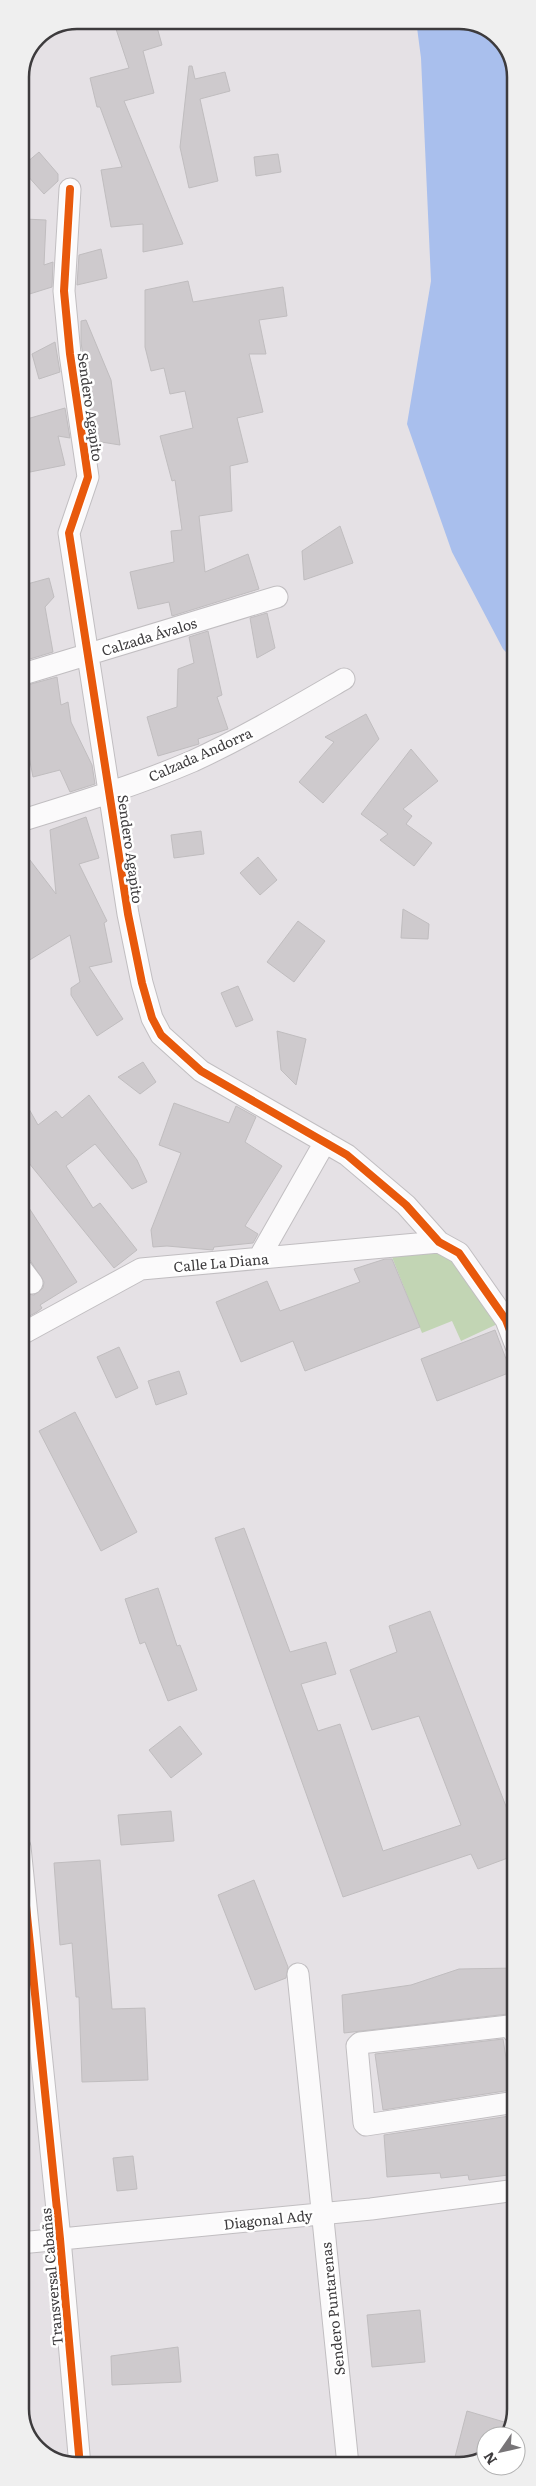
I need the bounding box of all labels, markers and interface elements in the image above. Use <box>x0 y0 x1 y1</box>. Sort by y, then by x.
street label: Sendero Agapito <box>73 351 109 463</box>
street label: Calzada Ávalos <box>99 612 199 660</box>
street label: Calzada Andorra <box>145 722 255 786</box>
street label: Sendero Agapito <box>113 793 149 905</box>
street label: Calle La Diana <box>173 1248 270 1276</box>
street label: Diagonal Ady <box>223 2204 314 2234</box>
street label: Transversal Cabañas <box>35 2207 67 2347</box>
street label: Sendero Puntarenas <box>315 2242 349 2376</box>
north arrow <box>476 2426 526 2476</box>
text: N <box>478 2448 501 2469</box>

